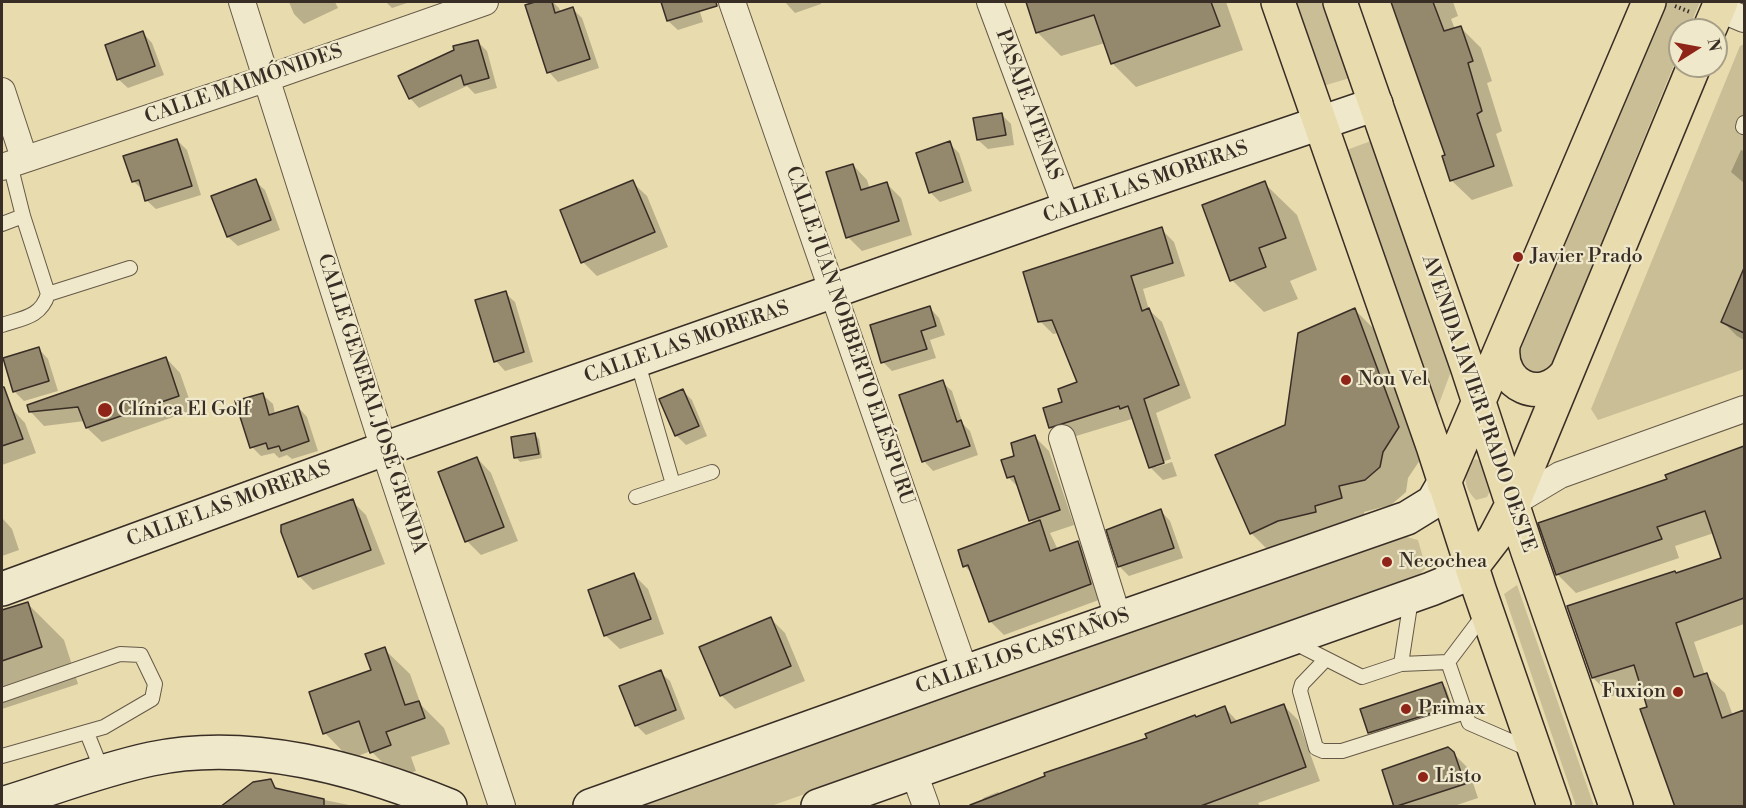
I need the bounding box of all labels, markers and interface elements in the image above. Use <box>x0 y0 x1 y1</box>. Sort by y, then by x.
north arrow <box>1668 18 1728 78</box>
street label: PASAJE ATENAS <box>990 26 1066 184</box>
text: N <box>1703 37 1725 53</box>
street label: CALLE MAIMÓNIDES <box>142 40 346 130</box>
street label: CALLE LAS MORERAS <box>1040 137 1252 229</box>
street label: CALLE JUAN NORBERTO ELÉSPURU <box>780 163 918 509</box>
place label: Javier Prado <box>1530 245 1643 269</box>
marker: Javier Prado <box>1511 250 1525 264</box>
street label: CALLE GENERAL JOSÉ GRANDA <box>311 251 431 557</box>
street label: AVENIDA JAVIER PRADO OESTE <box>1416 252 1540 556</box>
street label: CALLE LAS MORERAS <box>581 297 793 389</box>
place label: Nou Vel <box>1358 368 1428 392</box>
marker: Nou Vel <box>1339 373 1353 387</box>
place label: Clínica El Golf <box>118 398 250 422</box>
marker: Clínica El Golf <box>96 401 114 419</box>
street label: CALLE LAS MORERAS <box>124 457 334 553</box>
place label: Necochea <box>1399 550 1487 574</box>
marker: Necochea <box>1380 555 1394 569</box>
street label: CALLE LOS CASTAÑOS <box>913 604 1133 700</box>
place label: Fuxion <box>1602 680 1666 704</box>
marker: Fuxion <box>1671 685 1685 699</box>
place label: Primax <box>1418 697 1485 721</box>
marker: Primax <box>1399 702 1413 716</box>
place label: Listo <box>1435 765 1482 789</box>
marker: Listo <box>1416 770 1430 784</box>

